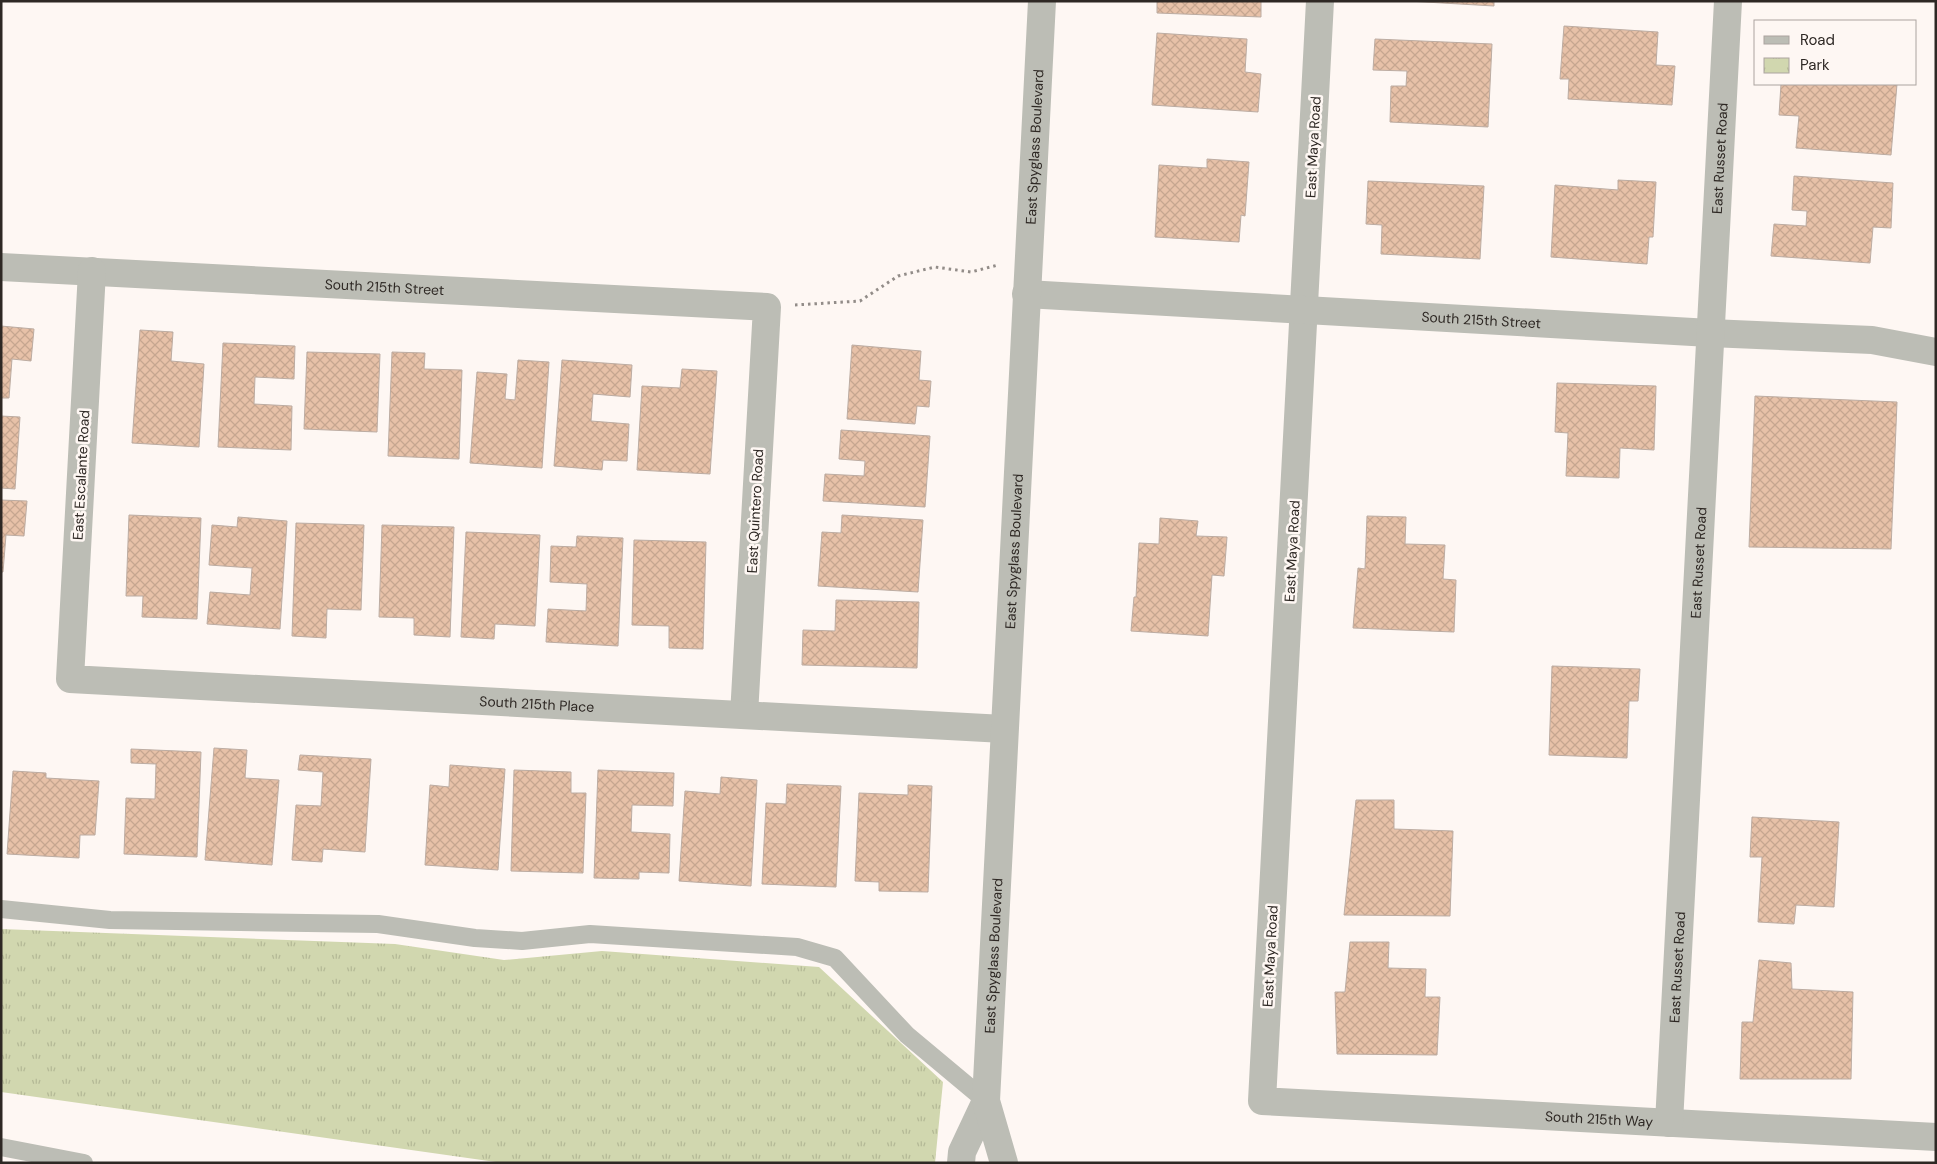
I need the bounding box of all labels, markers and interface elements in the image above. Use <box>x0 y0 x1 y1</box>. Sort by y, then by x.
legend <box>1754 20 1917 85</box>
text: Road <box>1800 30 1835 50</box>
text: Park <box>1800 55 1830 75</box>
street label: East Spyglass Boulevard <box>1022 69 1048 225</box>
street label: East Maya Road <box>1301 96 1325 198</box>
street label: East Russet Road <box>1708 102 1732 214</box>
street label: South 215th Street <box>324 275 445 299</box>
street label: South 215th Street <box>1421 308 1542 332</box>
street label: East Escalante Road <box>69 409 93 541</box>
street label: East Quintero Road <box>743 448 767 574</box>
street label: East Spyglass Boulevard <box>1001 473 1027 629</box>
street label: East Maya Road <box>1280 500 1304 602</box>
street label: East Russet Road <box>1687 507 1710 619</box>
street label: South 215th Place <box>479 692 595 716</box>
street label: East Spyglass Boulevard <box>980 878 1006 1034</box>
street label: East Maya Road <box>1258 905 1282 1007</box>
street label: East Russet Road <box>1665 911 1689 1023</box>
street label: South 215th Way <box>1545 1107 1654 1131</box>

